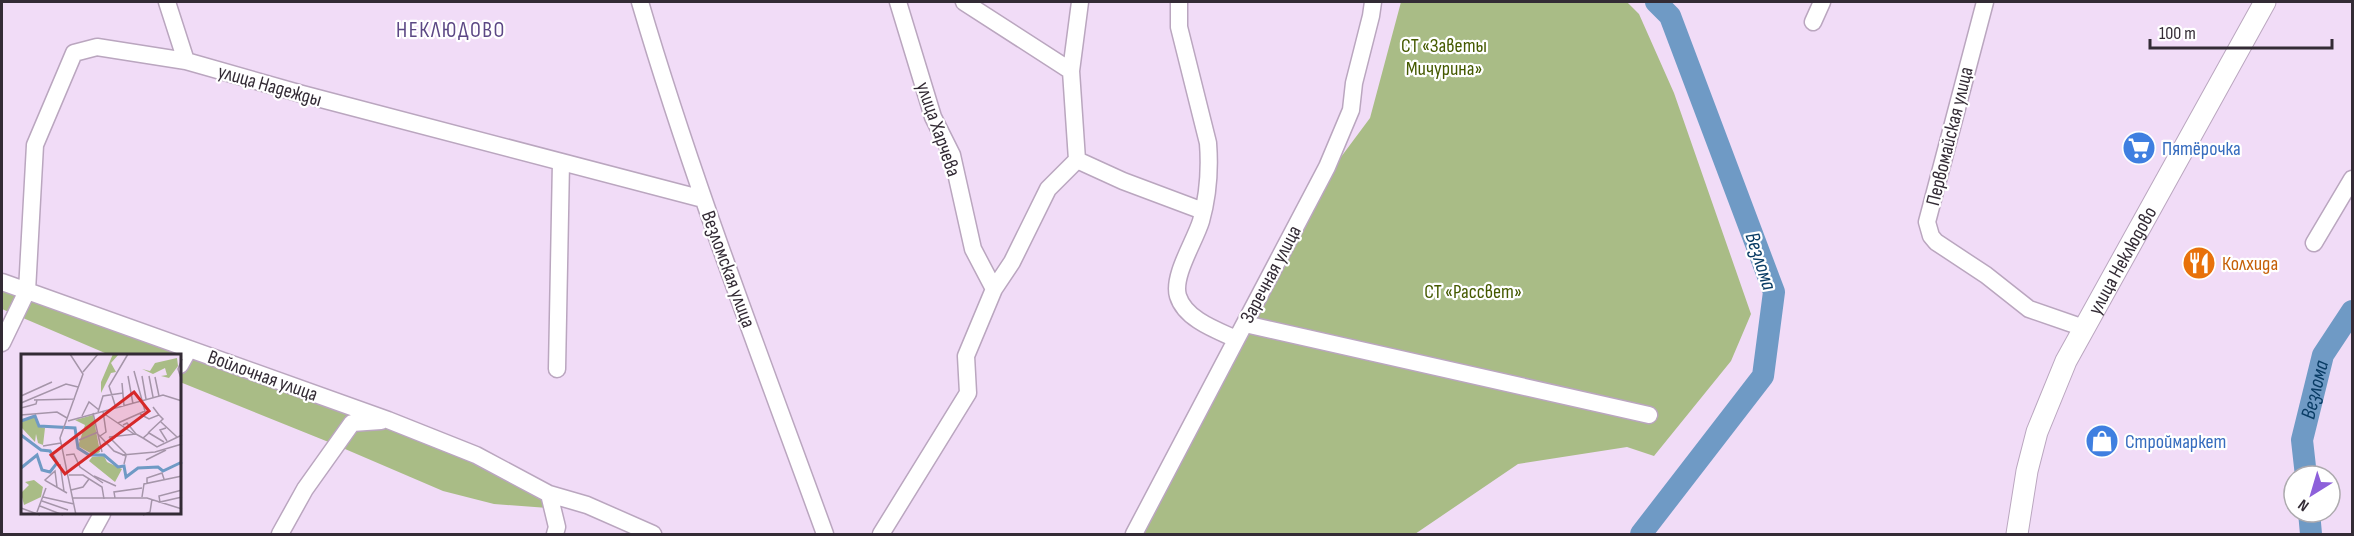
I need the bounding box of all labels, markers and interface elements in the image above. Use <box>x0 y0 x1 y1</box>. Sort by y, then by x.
scale bar <box>2150 12 2332 50</box>
district label: НЕКЛЮДОВО <box>396 17 506 44</box>
text: 100 m <box>2159 23 2196 44</box>
park label: СТ «Заветы Мичурина» <box>1401 34 1487 81</box>
street label: улица Надежды <box>215 60 324 112</box>
street label: Первомайская улица <box>1921 64 1979 208</box>
street label: улица Харчева <box>911 79 965 180</box>
supermarket icon: Пятёрочка <box>2121 130 2157 166</box>
place label: Пятёрочка <box>2162 137 2241 161</box>
street label: улица Неклюдово <box>2083 203 2162 319</box>
street label: Везломская улица <box>696 208 760 331</box>
street label: Заречная улица <box>1235 222 1307 327</box>
water label: Везлома <box>1739 229 1782 294</box>
restaurant icon: Колхида <box>2181 245 2217 281</box>
place label: Колхида <box>2222 252 2278 276</box>
park label: СТ «Рассвет» <box>1424 280 1522 304</box>
street label: Войлочная улица <box>204 345 321 407</box>
inset map <box>21 354 182 515</box>
water label: Везлома <box>2296 358 2334 422</box>
shop icon: Строймаркет <box>2084 423 2120 459</box>
place label: Строймаркет <box>2125 430 2226 454</box>
north arrow <box>2282 464 2342 524</box>
text: N <box>2295 495 2313 515</box>

